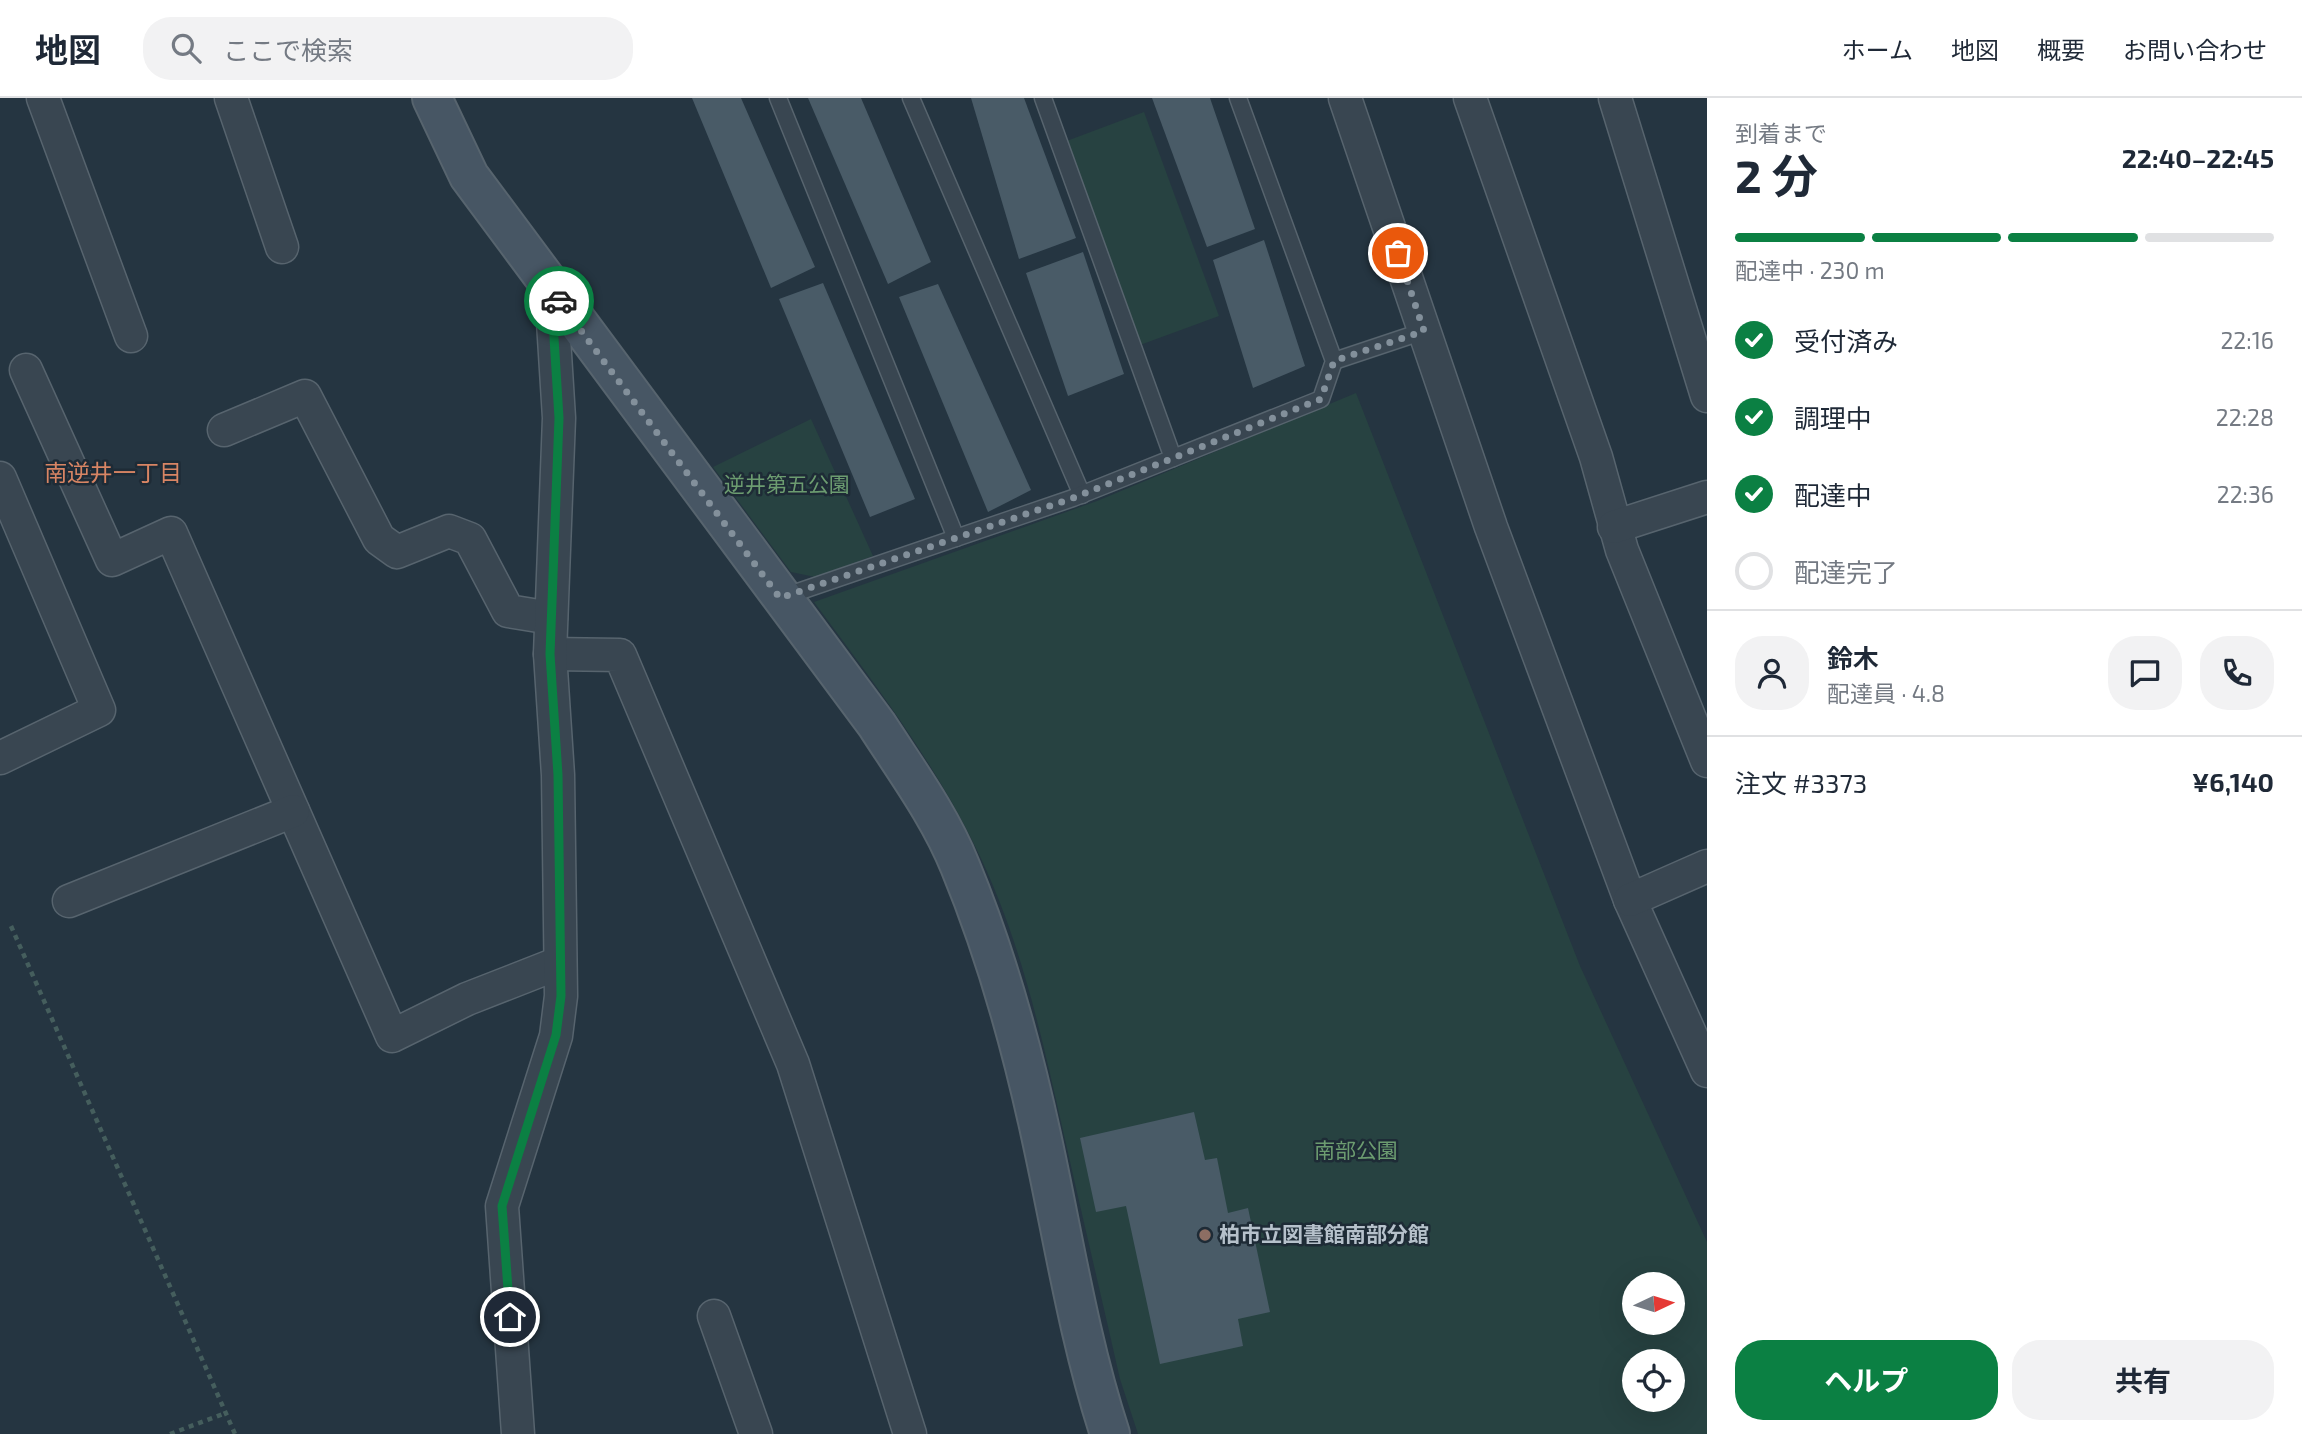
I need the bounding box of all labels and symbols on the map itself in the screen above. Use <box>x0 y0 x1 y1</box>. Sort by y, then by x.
pin <box>1368 223 1428 283</box>
courier <box>524 266 594 336</box>
district label: 南逆井一丁目 <box>44 458 182 486</box>
park label: 逆井第五公園 <box>724 471 850 496</box>
park label: 南部公園 <box>1314 1137 1398 1162</box>
place label: 柏市立図書館南部分館 <box>1219 1221 1429 1246</box>
marker: 柏市立図書館南部分館 <box>1197 1227 1213 1243</box>
north arrow <box>1622 1272 1685 1335</box>
pin <box>480 1287 540 1347</box>

